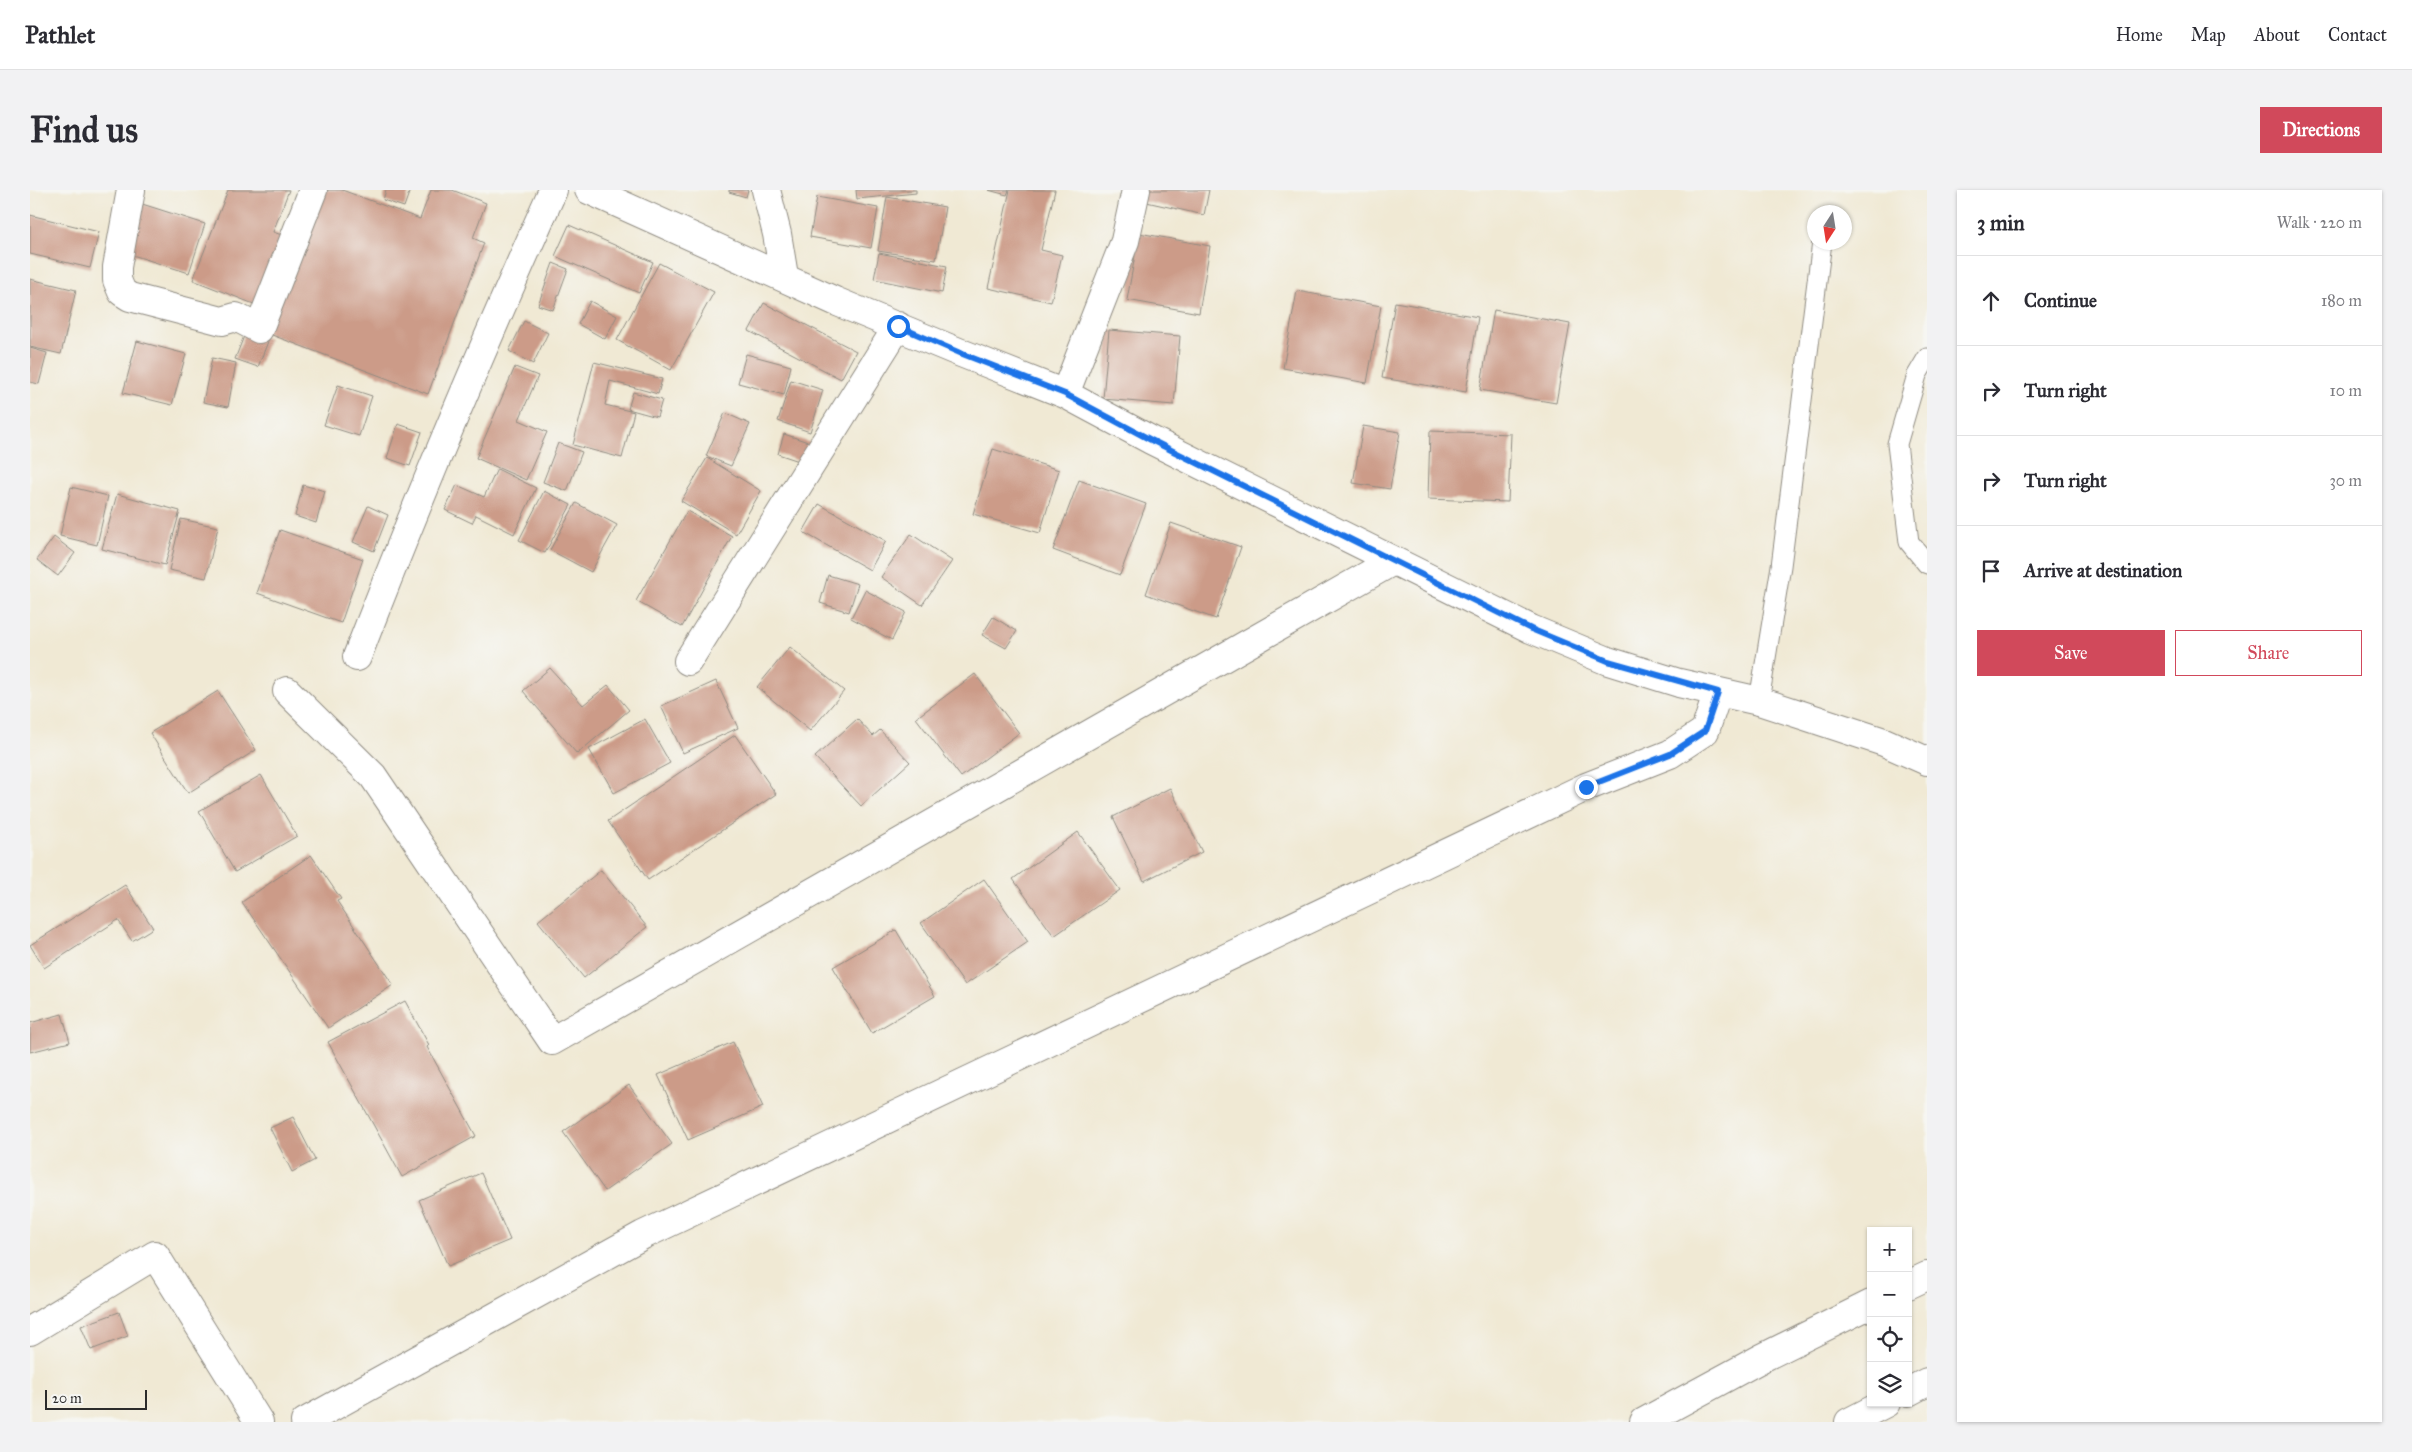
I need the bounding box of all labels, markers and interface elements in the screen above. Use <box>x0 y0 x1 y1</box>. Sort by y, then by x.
text: Pathlet <box>25 20 95 50</box>
text: Home <box>2116 24 2163 46</box>
text: Map <box>2191 24 2226 46</box>
text: About <box>2254 24 2300 46</box>
text: Contact <box>2328 24 2387 46</box>
button: Directions <box>2260 107 2382 153</box>
text: Find us <box>30 109 138 152</box>
north arrow <box>1807 205 1852 250</box>
text: 3 min <box>1977 210 2025 236</box>
text: Walk · 220 m <box>2277 213 2362 232</box>
icon: ahead <box>1977 287 2005 315</box>
text: Continue <box>2024 289 2097 312</box>
text: 180 m <box>2321 291 2362 310</box>
route start <box>887 315 910 338</box>
icon: right <box>1977 377 2005 405</box>
text: Turn right <box>2024 379 2107 402</box>
text: 10 m <box>2330 381 2362 400</box>
icon: right <box>1977 467 2005 495</box>
text: Turn right <box>2024 469 2107 492</box>
text: 30 m <box>2329 471 2362 490</box>
icon: arrive <box>1977 557 2005 585</box>
text: Arrive at destination <box>2024 559 2182 582</box>
button: Save <box>1977 630 2165 676</box>
button: Share <box>2175 630 2362 676</box>
route end <box>1575 776 1598 799</box>
map controls <box>1867 1227 1912 1407</box>
button: + <box>1867 1227 1912 1272</box>
button: − <box>1867 1272 1912 1317</box>
button: locate <box>1867 1317 1912 1362</box>
button: layers <box>1867 1362 1912 1407</box>
scale bar <box>45 1387 148 1410</box>
text: 20 m <box>52 1390 82 1407</box>

